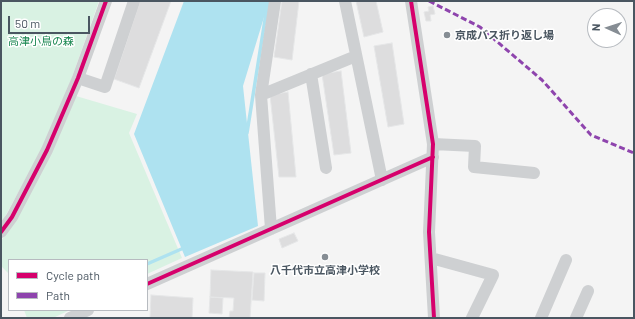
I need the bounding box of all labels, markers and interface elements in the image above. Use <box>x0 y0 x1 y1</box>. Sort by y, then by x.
scale bar <box>10 8 92 34</box>
north arrow <box>587 8 627 48</box>
text: 50 m <box>15 16 40 30</box>
text: N <box>589 23 602 31</box>
place label: 京成バス折り返し場 <box>455 28 554 42</box>
marker: 京成バス折り返し場 <box>442 30 452 40</box>
park label: 高津小鳥の森 <box>8 34 74 48</box>
marker: 八千代市立高津小学校 <box>320 252 330 262</box>
legend <box>8 259 148 311</box>
place label: 八千代市立高津小学校 <box>270 263 380 277</box>
text: Cycle path <box>46 268 100 282</box>
text: Path <box>46 288 70 302</box>

